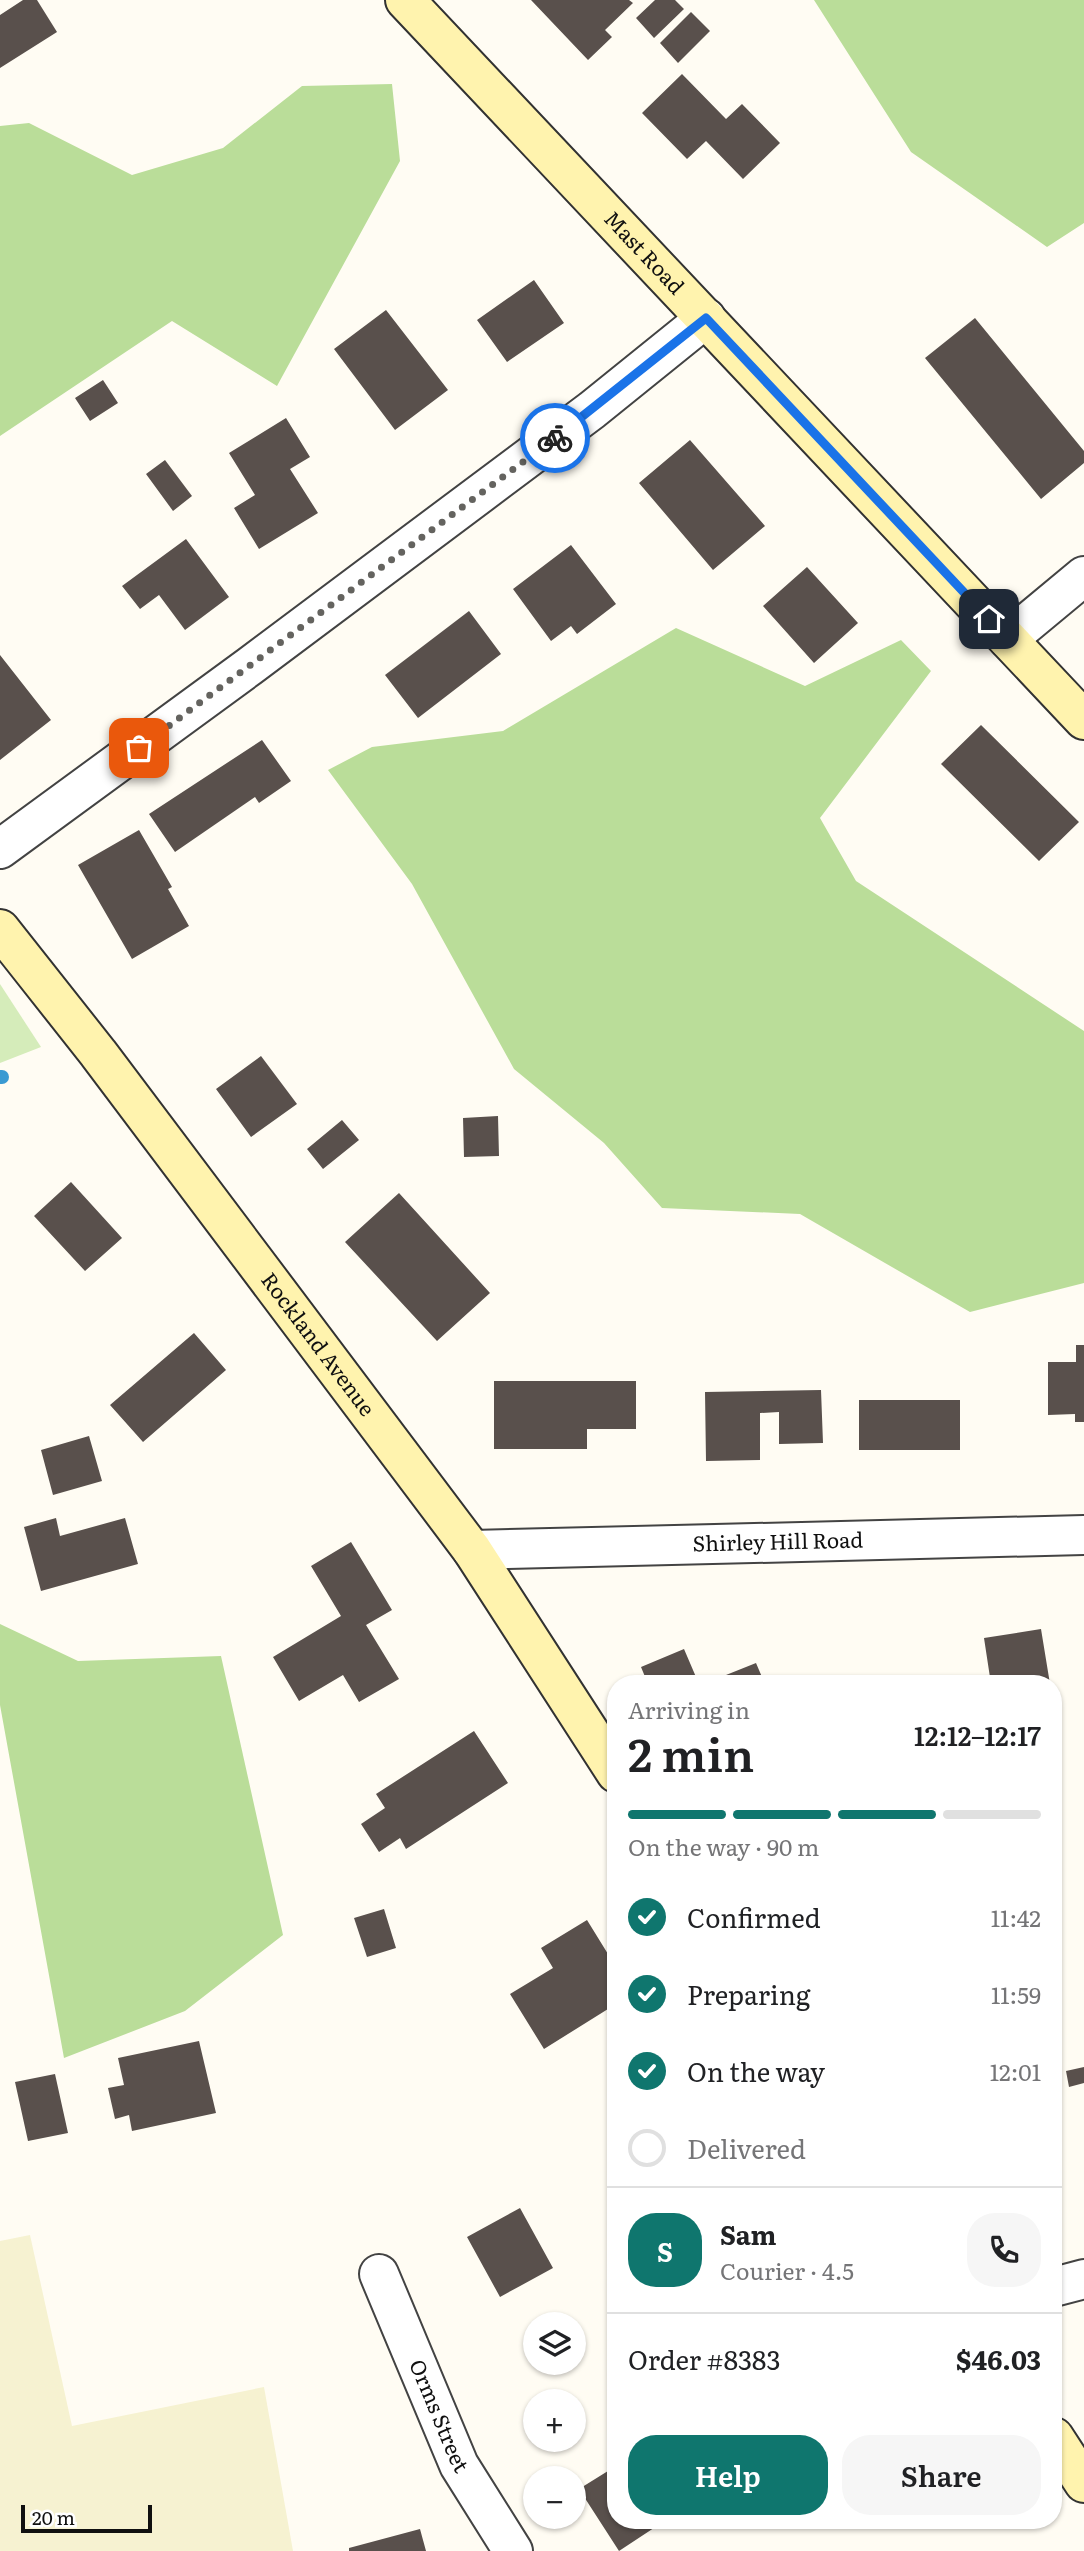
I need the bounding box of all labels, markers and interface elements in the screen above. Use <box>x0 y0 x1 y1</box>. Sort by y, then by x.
street label: Mast Road <box>598 203 693 300</box>
courier <box>520 403 590 473</box>
icon: bike <box>536 419 574 457</box>
pin <box>959 589 1019 649</box>
icon: home <box>970 600 1008 638</box>
pin <box>109 718 169 778</box>
icon: bag <box>120 729 158 767</box>
street label: Rockland Avenue <box>255 1265 384 1422</box>
street label: Shirley Hill Road <box>692 1522 864 1558</box>
text: Arriving in <box>628 1692 750 1726</box>
text: 12:12–12:17 <box>914 1715 1041 1754</box>
text: 2 min <box>628 1718 754 1786</box>
text: On the way · 90 m <box>628 1829 819 1863</box>
text: Confirmed <box>687 1897 821 1936</box>
icon: check <box>628 1898 666 1936</box>
text: 11:42 <box>991 1900 1041 1934</box>
text: Preparing <box>687 1974 810 2013</box>
icon: check <box>628 1975 666 2013</box>
text: 11:59 <box>991 1977 1041 2011</box>
text: On the way <box>687 2051 825 2090</box>
icon: check <box>628 2052 666 2090</box>
text: 12:01 <box>990 2054 1041 2088</box>
text: Delivered <box>687 2128 806 2167</box>
button: phone <box>967 2213 1041 2287</box>
text: Sam <box>720 2214 776 2253</box>
text: S <box>657 2231 673 2270</box>
text: Courier · 4.5 <box>720 2253 854 2287</box>
map controls <box>523 2312 586 2529</box>
button: layers <box>523 2312 586 2375</box>
text: Order #8383 <box>628 2339 781 2378</box>
text: $46.03 <box>956 2339 1041 2378</box>
street label: Orms Street <box>403 2354 478 2478</box>
button: + <box>523 2389 586 2452</box>
button: Help <box>628 2435 828 2515</box>
button: Share <box>842 2435 1041 2515</box>
button: − <box>523 2466 586 2529</box>
scale bar <box>21 2502 152 2534</box>
text: 20 m <box>32 2503 75 2531</box>

